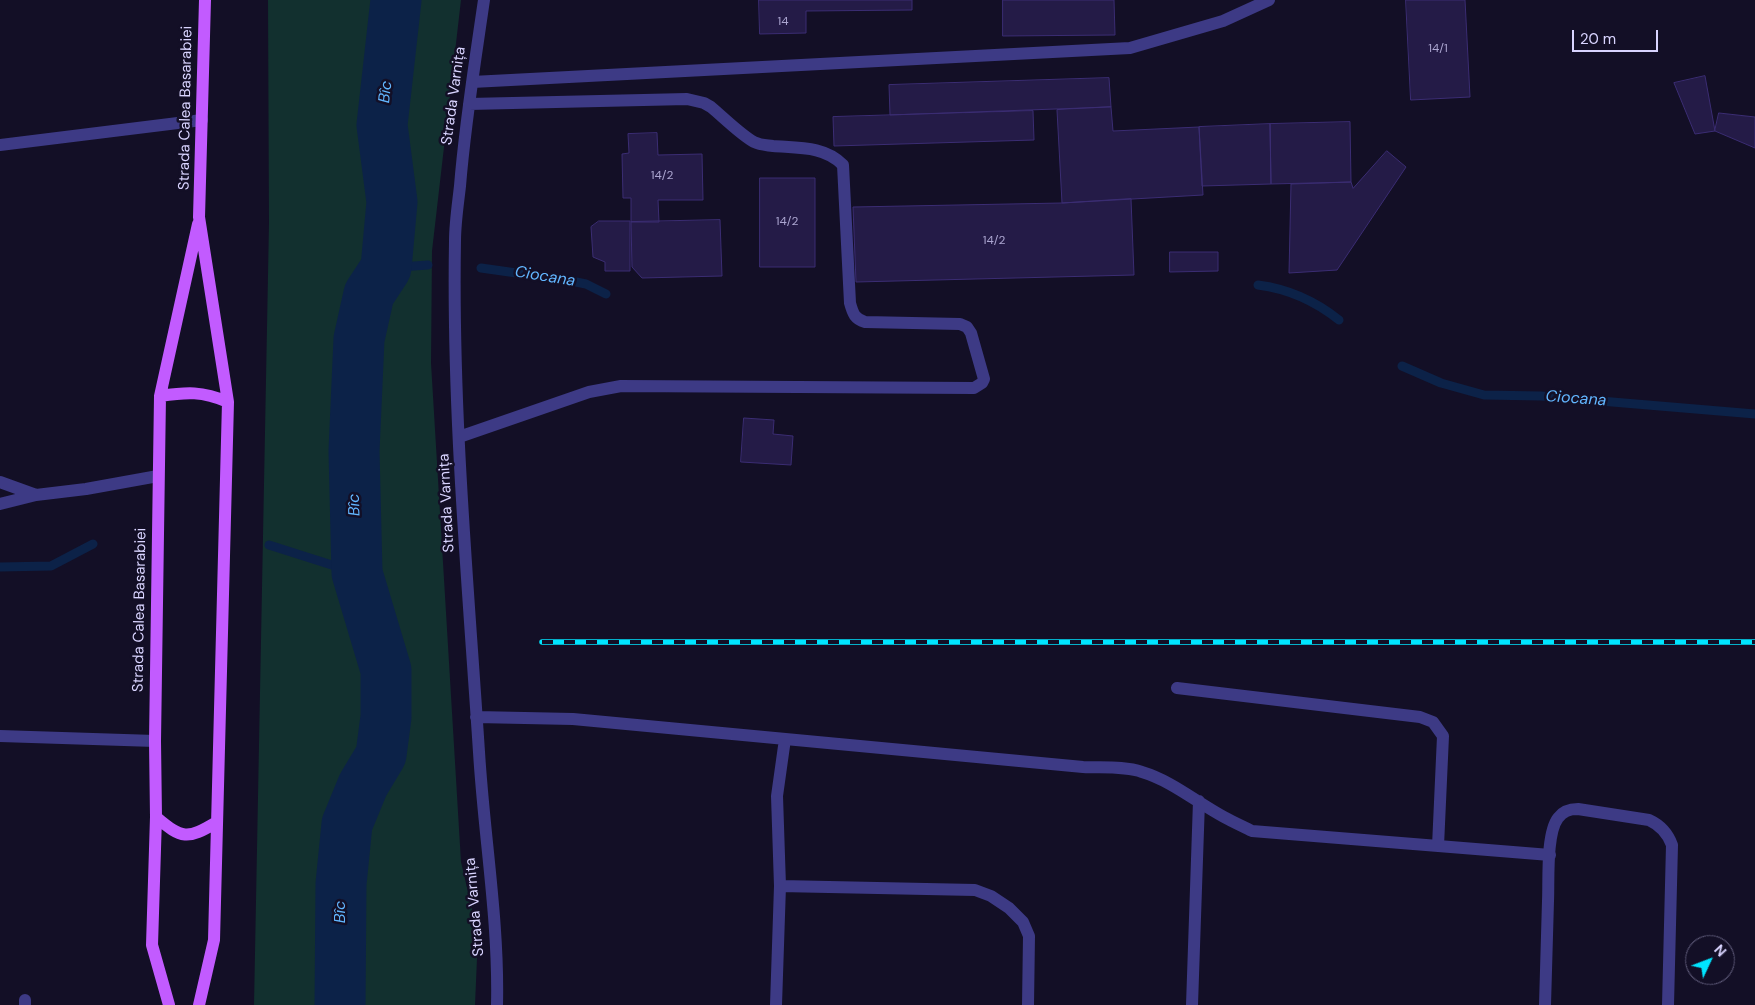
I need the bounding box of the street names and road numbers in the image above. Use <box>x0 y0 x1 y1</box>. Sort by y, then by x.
street label: Strada Calea Basarabiei <box>176 26 196 190</box>
street label: Strada Varnița <box>438 46 470 146</box>
street label: Strada Varnița <box>435 453 459 553</box>
street label: Strada Calea Basarabiei <box>130 528 150 692</box>
street label: Strada Varnița <box>462 857 488 957</box>

